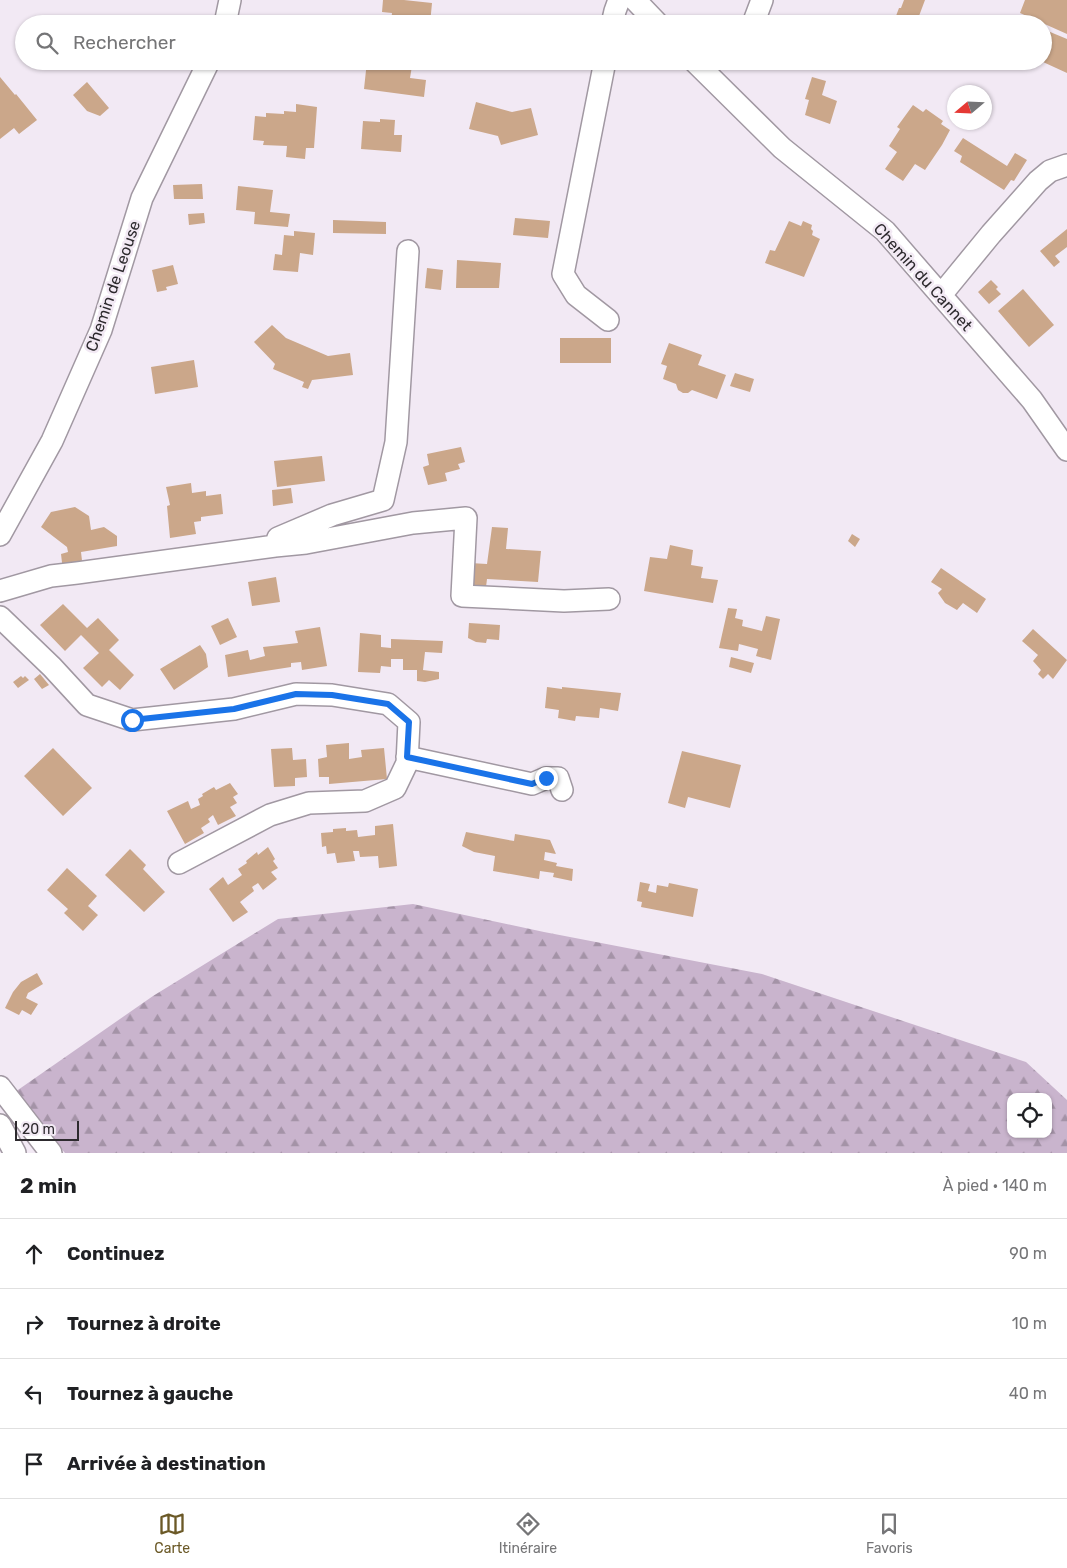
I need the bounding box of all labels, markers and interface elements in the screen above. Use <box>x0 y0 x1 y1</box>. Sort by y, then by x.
search box <box>15 15 1052 70</box>
icon: search <box>33 29 61 57</box>
text: Rechercher <box>73 31 176 54</box>
north arrow <box>947 85 992 130</box>
street label: Chemin de Leouse <box>82 218 144 354</box>
street label: Chemin du Cannet <box>870 219 976 335</box>
route start <box>121 709 144 732</box>
route end <box>535 767 558 790</box>
map controls <box>1007 1093 1052 1138</box>
button: locate <box>1007 1093 1052 1138</box>
scale bar <box>15 1118 79 1141</box>
text: 20 m <box>22 1121 55 1138</box>
text: 2 min <box>20 1173 77 1198</box>
text: À pied · 140 m <box>943 1176 1047 1195</box>
icon: ahead <box>20 1240 48 1268</box>
text: Continuez <box>67 1242 165 1265</box>
text: 90 m <box>1009 1244 1047 1263</box>
icon: right <box>20 1310 48 1338</box>
text: Tournez à droite <box>67 1312 221 1335</box>
text: 10 m <box>1012 1314 1047 1333</box>
icon: left <box>20 1380 48 1408</box>
text: Tournez à gauche <box>67 1382 233 1405</box>
text: 40 m <box>1009 1384 1047 1403</box>
icon: arrive <box>20 1450 48 1478</box>
text: Arrivée à destination <box>67 1452 266 1475</box>
tab: Carte <box>154 1510 190 1557</box>
tab: Itinéraire <box>499 1510 557 1557</box>
tab: Favoris <box>866 1510 913 1557</box>

